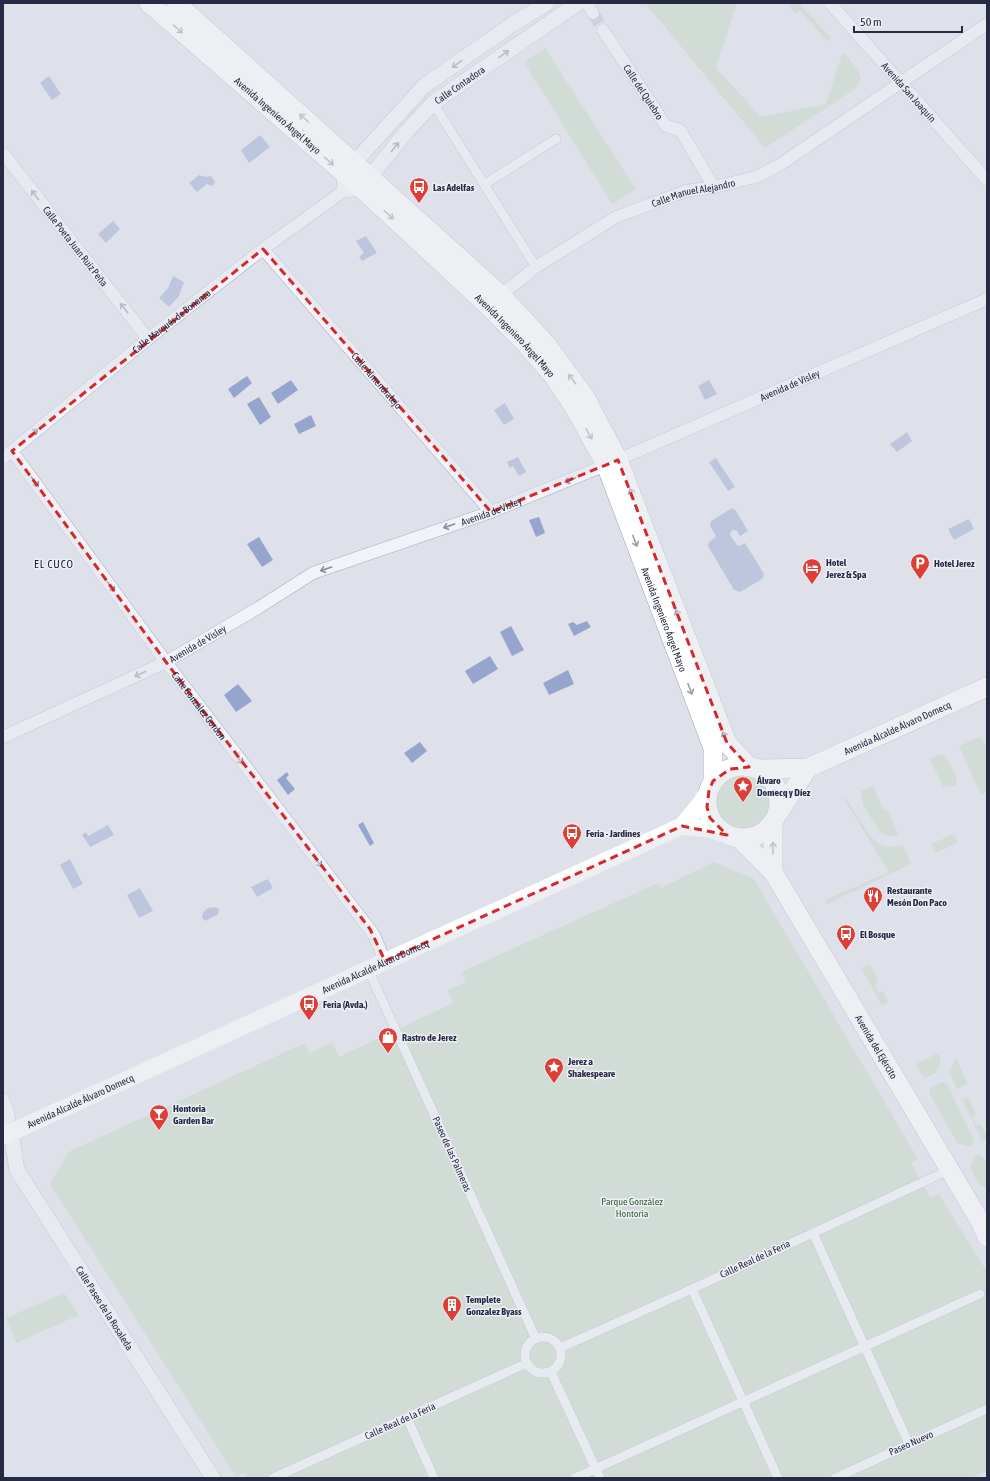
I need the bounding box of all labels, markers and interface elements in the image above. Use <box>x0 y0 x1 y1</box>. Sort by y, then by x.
scale bar <box>854 8 962 34</box>
text: 50 m <box>860 15 882 29</box>
one-way arrow <box>173 24 184 33</box>
one-way arrow <box>498 50 509 58</box>
one-way arrow <box>451 60 462 68</box>
street label: Avenida San Joaquín <box>880 60 938 124</box>
street label: Calle del Quiebro <box>622 62 666 122</box>
street label: Calle Contadora <box>432 63 487 106</box>
street label: Avenida Ingeniero Ángel Mayo <box>232 75 323 156</box>
one-way arrow <box>299 114 309 123</box>
one-way arrow <box>390 141 399 152</box>
one-way arrow <box>323 156 334 165</box>
bus stop icon: Las Adelfas <box>408 176 430 204</box>
street label: Calle Manuel Alejandro <box>650 177 737 209</box>
place label: Las Adelfas <box>433 182 475 193</box>
one-way arrow <box>31 189 40 200</box>
street label: Calle Poeta Juan Ruiz Peña <box>41 204 110 288</box>
one-way arrow <box>384 210 394 220</box>
street label: Calle Marqués de Bonanza <box>130 287 213 355</box>
street label: Avenida Ingeniero Ángel Mayo <box>473 292 558 379</box>
one-way arrow <box>120 303 128 314</box>
street label: Calle Almendralejo <box>350 350 404 411</box>
street label: Avenida de Visley <box>758 367 821 403</box>
one-way arrow <box>568 374 576 385</box>
one-way arrow <box>585 428 593 440</box>
one-way arrow <box>28 429 38 438</box>
one-way arrow <box>564 476 576 484</box>
one-way arrow <box>31 477 39 488</box>
one-way arrow <box>627 488 635 500</box>
street label: Avenida de Visley <box>459 495 523 527</box>
one-way arrow <box>443 523 455 531</box>
one-way arrow <box>631 534 639 546</box>
parking icon: Hotel Jerez <box>909 552 931 580</box>
hotel icon: Hotel Jerez & Spa <box>801 557 823 585</box>
place label: Hotel Jerez & Spa <box>825 557 867 580</box>
district label: EL CUCO <box>34 558 74 570</box>
place label: Hotel Jerez <box>934 558 975 569</box>
one-way arrow <box>319 566 332 573</box>
street label: Avenida Ingeniero Ángel Mayo <box>640 566 689 673</box>
one-way arrow <box>107 582 115 593</box>
one-way arrow <box>674 610 682 622</box>
street label: Avenida de Visley <box>167 623 228 664</box>
street label: Calle González Gordon <box>170 669 229 742</box>
one-way arrow <box>134 671 146 678</box>
one-way arrow <box>687 682 695 694</box>
street label: Avenida Alcalde Álvaro Domecq <box>842 699 953 757</box>
one-way arrow <box>720 731 728 743</box>
one-way arrow <box>235 753 244 764</box>
place icon: Álvaro Domecq y Díez <box>732 775 754 803</box>
place label: Álvaro Domecq y Díez <box>756 775 811 798</box>
bus stop icon: Feria - Jardines <box>561 822 583 850</box>
place label: Feria - Jardines <box>586 828 641 839</box>
one-way arrow <box>769 842 777 855</box>
one-way arrow <box>314 856 322 867</box>
restaurant icon: Restaurante Mesón Don Paco <box>862 885 884 913</box>
place label: Restaurante Mesón Don Paco <box>887 885 947 908</box>
bus stop icon: El Bosque <box>835 923 857 951</box>
place label: El Bosque <box>860 929 896 940</box>
street label: Avenida Alcalde Álvaro Domecq <box>320 937 430 995</box>
bus stop icon: Feria (Avda.) <box>298 993 320 1021</box>
place label: Feria (Avda.) <box>323 999 368 1010</box>
street label: Avenida del Ejército <box>853 1013 900 1081</box>
shop icon: Rastro de Jerez <box>377 1026 399 1054</box>
place label: Rastro de Jerez <box>402 1032 457 1043</box>
place icon: Jerez a Shakespeare <box>543 1056 565 1084</box>
place label: Jerez a Shakespeare <box>567 1056 616 1079</box>
street label: Avenida Alcalde Álvaro Domecq <box>25 1071 136 1130</box>
bar icon: Hontoria Garden Bar <box>148 1103 170 1131</box>
place label: Hontoria Garden Bar <box>173 1103 215 1126</box>
street label: Paseo de las Palmeras <box>431 1115 474 1194</box>
park label: Parque González Hontoria <box>601 1196 663 1219</box>
street label: Calle Real de la Feria <box>718 1238 792 1280</box>
street label: Calle Paseo de la Rosaleda <box>74 1264 136 1352</box>
building icon: Templete Gonzalez Byass <box>441 1294 463 1322</box>
place label: Templete Gonzalez Byass <box>466 1294 522 1317</box>
street label: Calle Real de la Feria <box>363 1400 437 1441</box>
street label: Paseo Nuevo <box>887 1428 935 1458</box>

